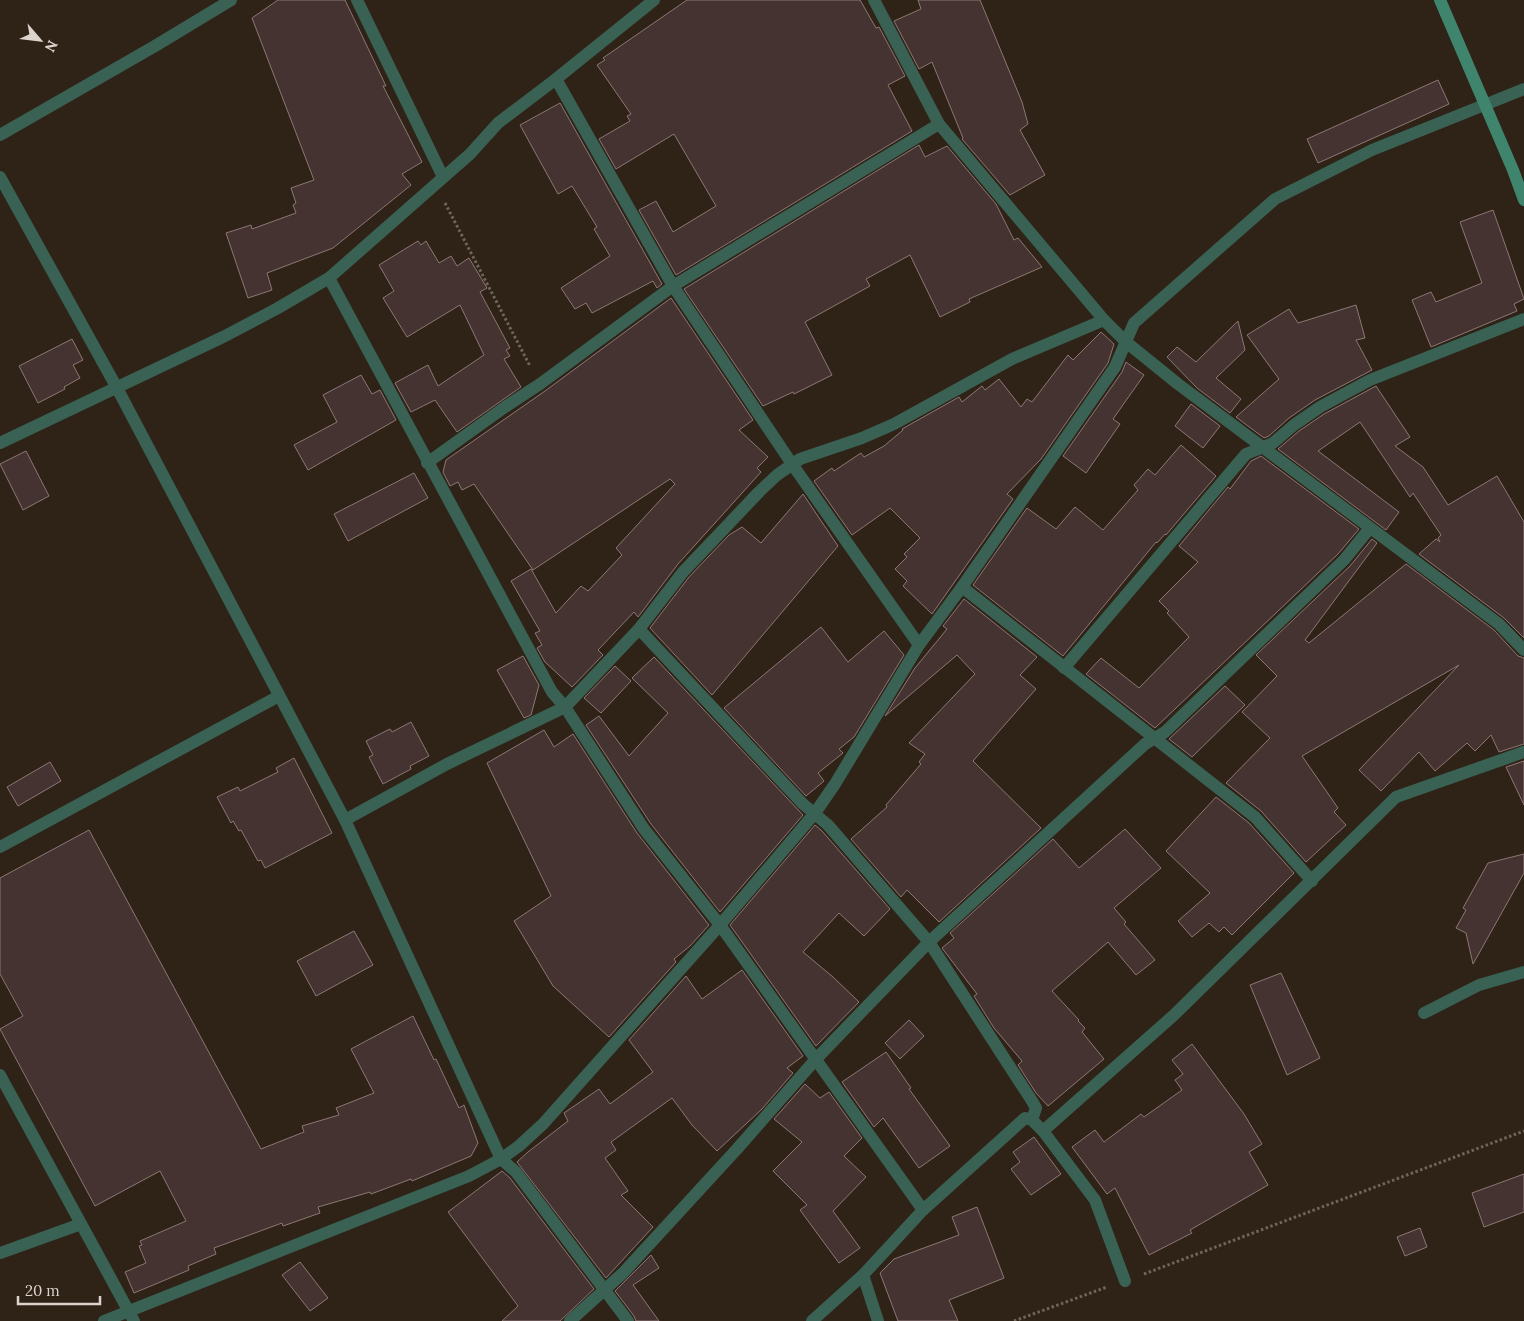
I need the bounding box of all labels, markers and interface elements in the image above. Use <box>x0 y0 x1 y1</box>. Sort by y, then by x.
north arrow <box>15 15 65 65</box>
text: N <box>41 37 62 55</box>
scale bar <box>18 1274 100 1306</box>
text: 20 m <box>25 1281 60 1300</box>

